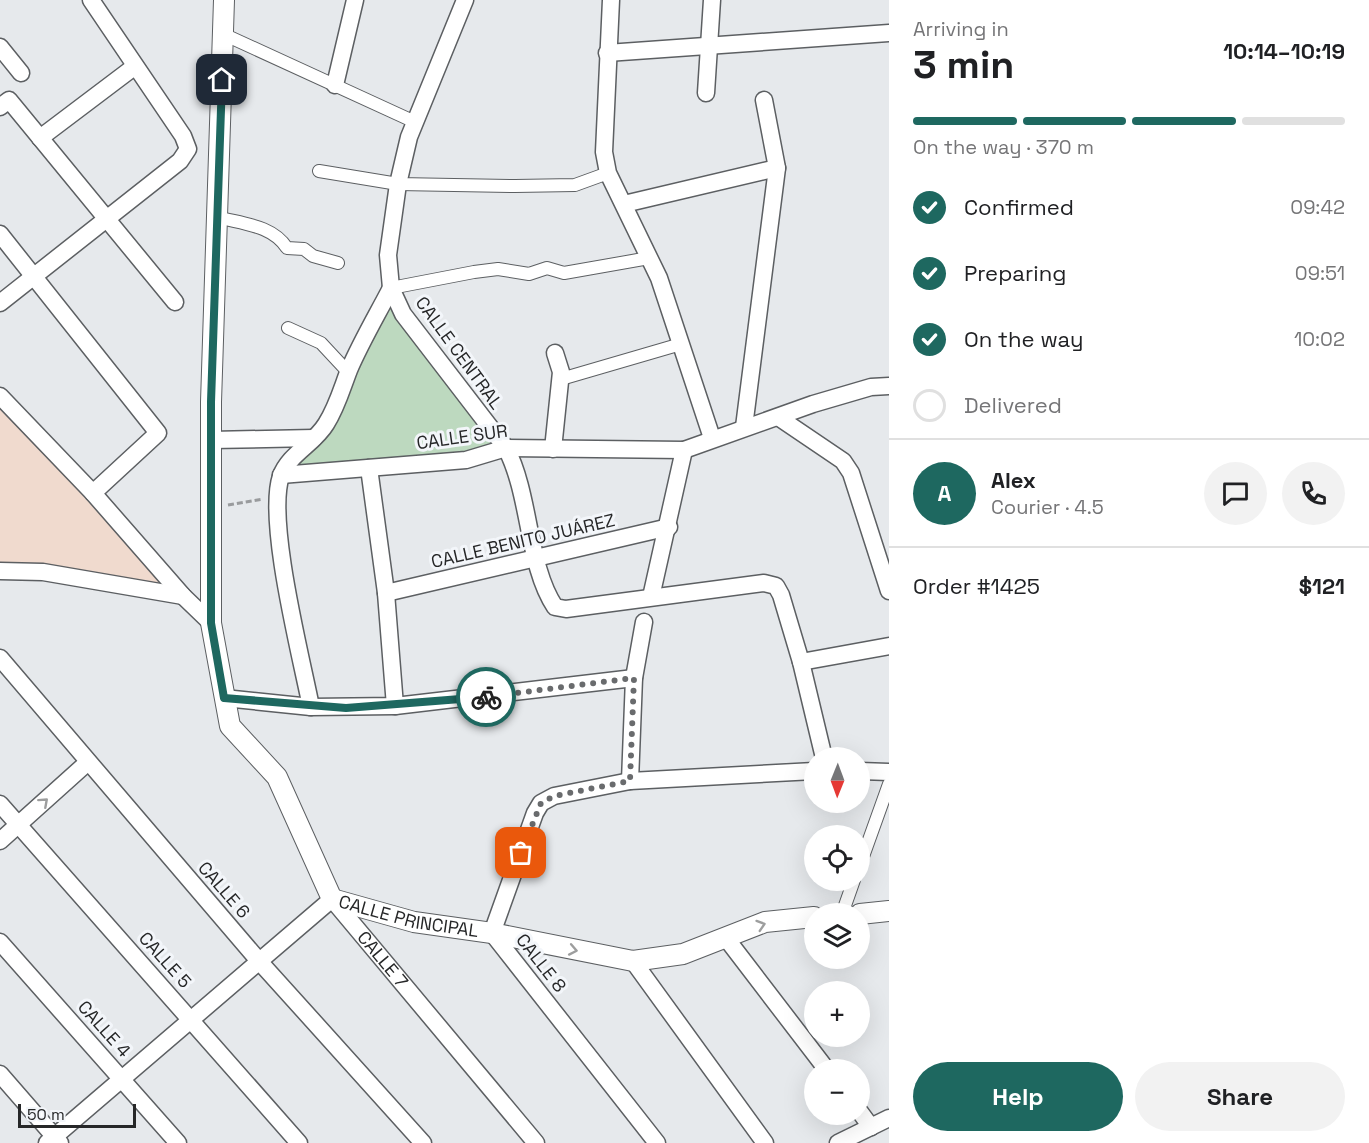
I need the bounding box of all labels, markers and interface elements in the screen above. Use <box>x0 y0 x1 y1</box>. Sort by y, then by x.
text: Arriving in <box>913 16 1009 42</box>
text: 10:14–10:19 <box>1223 37 1345 65</box>
text: 3 min <box>913 40 1014 89</box>
pin <box>196 54 247 105</box>
icon: home <box>205 63 238 96</box>
text: On the way · 370 m <box>913 134 1094 160</box>
icon: check <box>913 191 946 224</box>
text: Confirmed <box>964 193 1074 221</box>
text: 09:42 <box>1290 194 1345 220</box>
icon: check <box>913 257 946 290</box>
text: Preparing <box>964 259 1066 287</box>
text: 09:51 <box>1295 260 1345 286</box>
street label: CALLE CENTRAL <box>411 292 508 414</box>
icon: check <box>913 323 946 356</box>
text: On the way <box>964 325 1083 353</box>
text: 10:02 <box>1294 326 1345 352</box>
text: Delivered <box>964 391 1062 419</box>
street label: CALLE SUR <box>415 419 509 454</box>
button: chat <box>1204 462 1267 525</box>
button: phone <box>1282 462 1345 525</box>
text: Alex <box>991 466 1036 494</box>
text: A <box>938 479 951 507</box>
text: Courier · 4.5 <box>991 494 1104 520</box>
street label: CALLE BENITO JUÁREZ <box>429 508 617 573</box>
text: Order #1425 <box>913 572 1040 600</box>
text: $121 <box>1299 572 1345 600</box>
courier <box>456 667 516 727</box>
icon: bike <box>470 681 503 714</box>
north arrow <box>804 747 870 813</box>
map controls <box>804 747 870 1125</box>
one-way arrow <box>37 798 48 809</box>
button: locate <box>804 825 870 891</box>
pin <box>495 827 546 878</box>
icon: bag <box>504 836 537 869</box>
street label: CALLE 6 <box>193 856 255 923</box>
street label: CALLE PRINCIPAL <box>336 889 480 942</box>
button: layers <box>804 903 870 969</box>
one-way arrow <box>755 919 766 932</box>
street label: CALLE 7 <box>353 926 413 992</box>
street label: CALLE 5 <box>134 927 197 993</box>
street label: CALLE 8 <box>511 929 572 997</box>
one-way arrow <box>568 943 578 956</box>
button: + <box>804 981 870 1047</box>
street label: CALLE 4 <box>73 996 136 1062</box>
button: − <box>804 1059 870 1125</box>
button: Help <box>913 1062 1123 1131</box>
button: Share <box>1135 1062 1345 1131</box>
scale bar <box>18 1101 136 1128</box>
text: 50 m <box>27 1104 65 1125</box>

